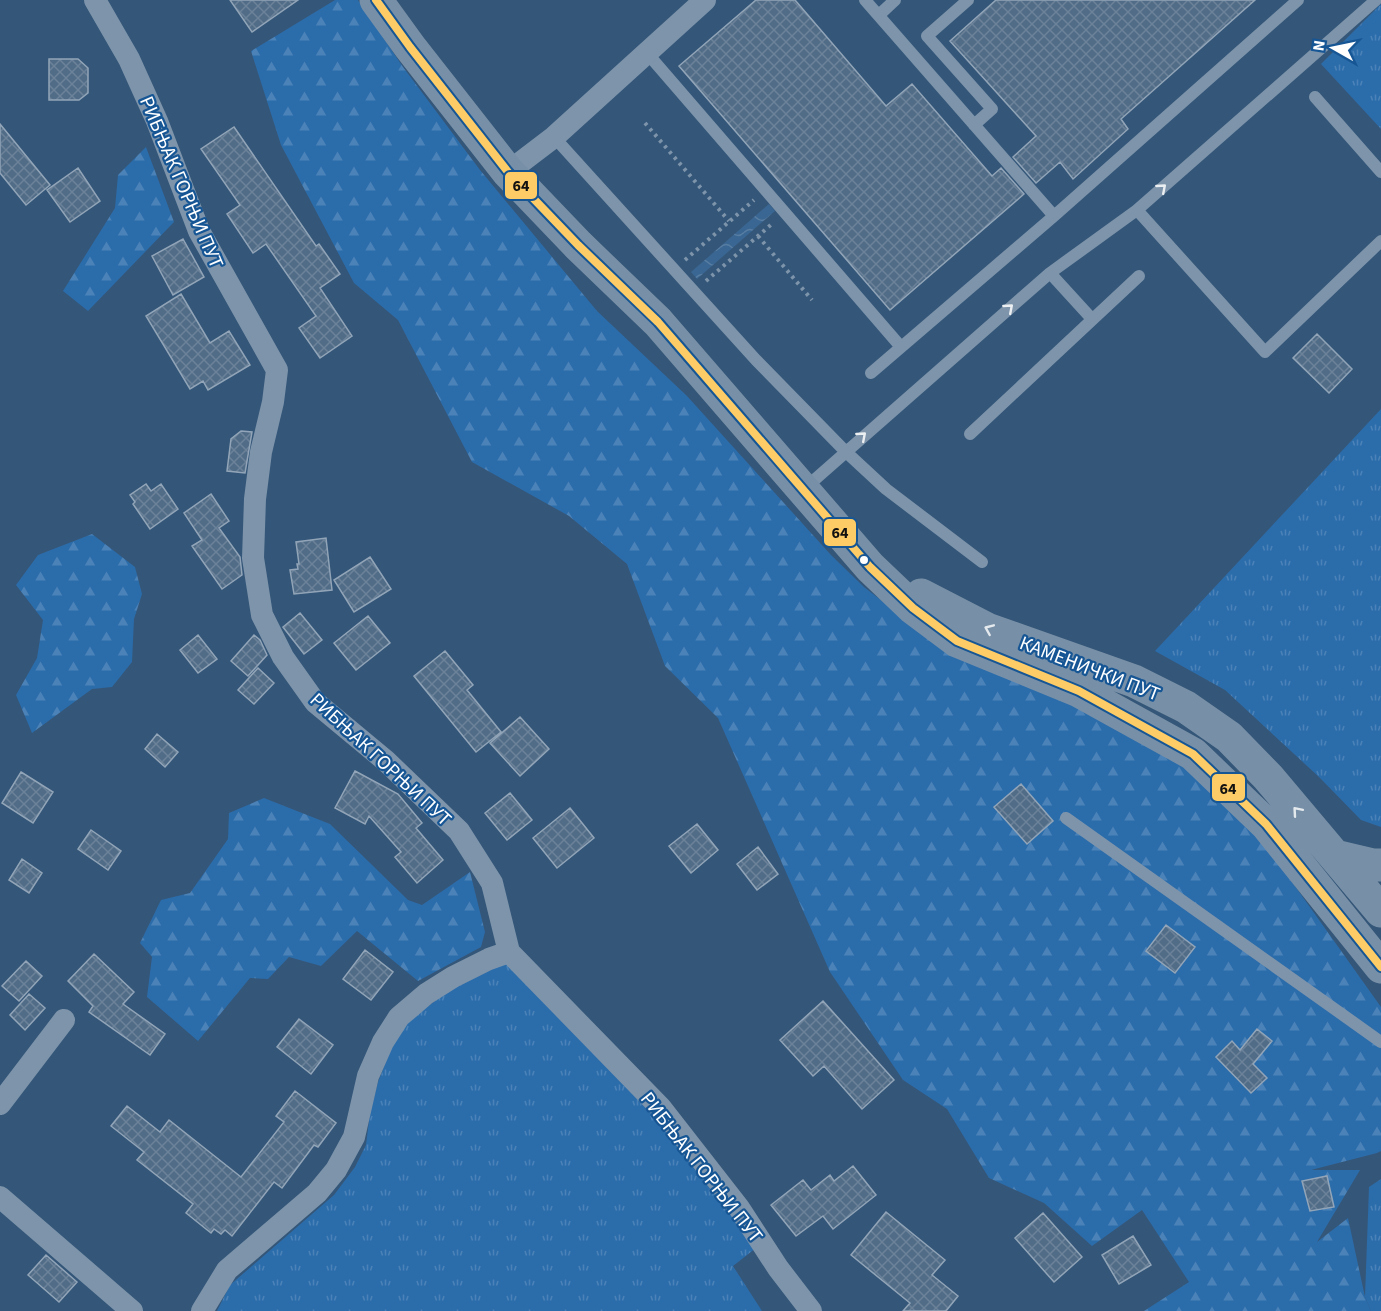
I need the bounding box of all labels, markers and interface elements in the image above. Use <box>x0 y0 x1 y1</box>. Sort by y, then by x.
north arrow <box>1303 18 1363 78</box>
text: N <box>1307 39 1331 53</box>
street label: РИБЊАК ГОРЊИ ПУТ <box>132 92 230 273</box>
line badge: 64 <box>504 171 538 200</box>
text: 64 <box>513 175 530 197</box>
one-way arrow <box>1155 184 1166 195</box>
one-way arrow <box>1002 304 1013 315</box>
one-way arrow <box>855 432 866 443</box>
line badge: 64 <box>823 518 857 547</box>
text: 64 <box>832 522 849 544</box>
unlabelled marker <box>858 554 870 566</box>
one-way arrow <box>984 624 995 636</box>
street label: КАМЕНИЧКИ ПУТ <box>1015 629 1164 709</box>
street label: РИБЊАК ГОРЊИ ПУТ <box>303 687 458 833</box>
line badge: 64 <box>1211 773 1246 802</box>
text: 64 <box>1220 778 1237 800</box>
one-way arrow <box>1293 807 1304 818</box>
street label: РИБЊАК ГОРЊИ ПУТ <box>633 1086 769 1249</box>

